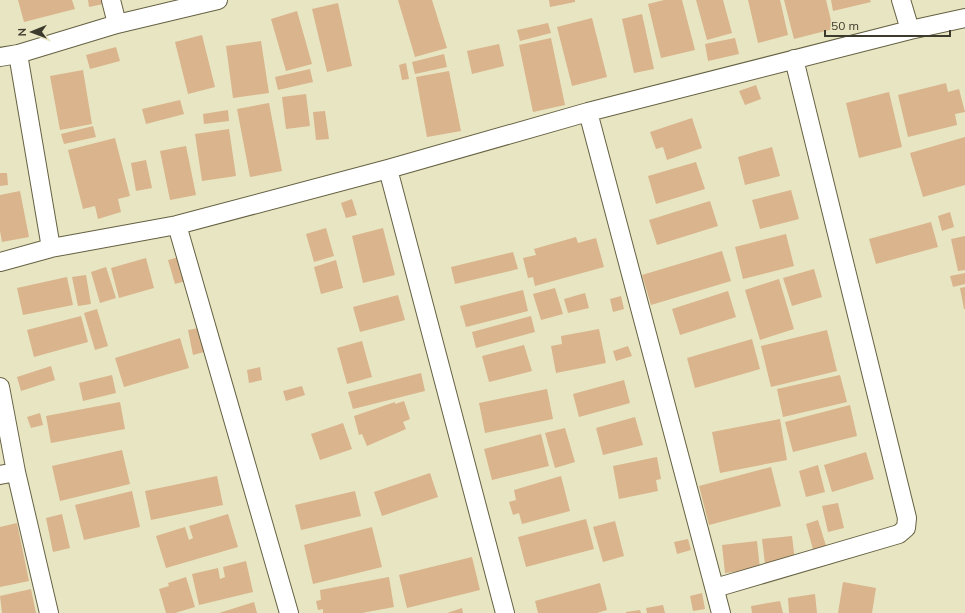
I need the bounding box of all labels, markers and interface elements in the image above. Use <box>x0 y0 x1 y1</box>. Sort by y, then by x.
north arrow <box>12 12 52 52</box>
scale bar <box>825 12 950 38</box>
text: 50 m <box>831 18 859 33</box>
text: N <box>15 28 29 36</box>

